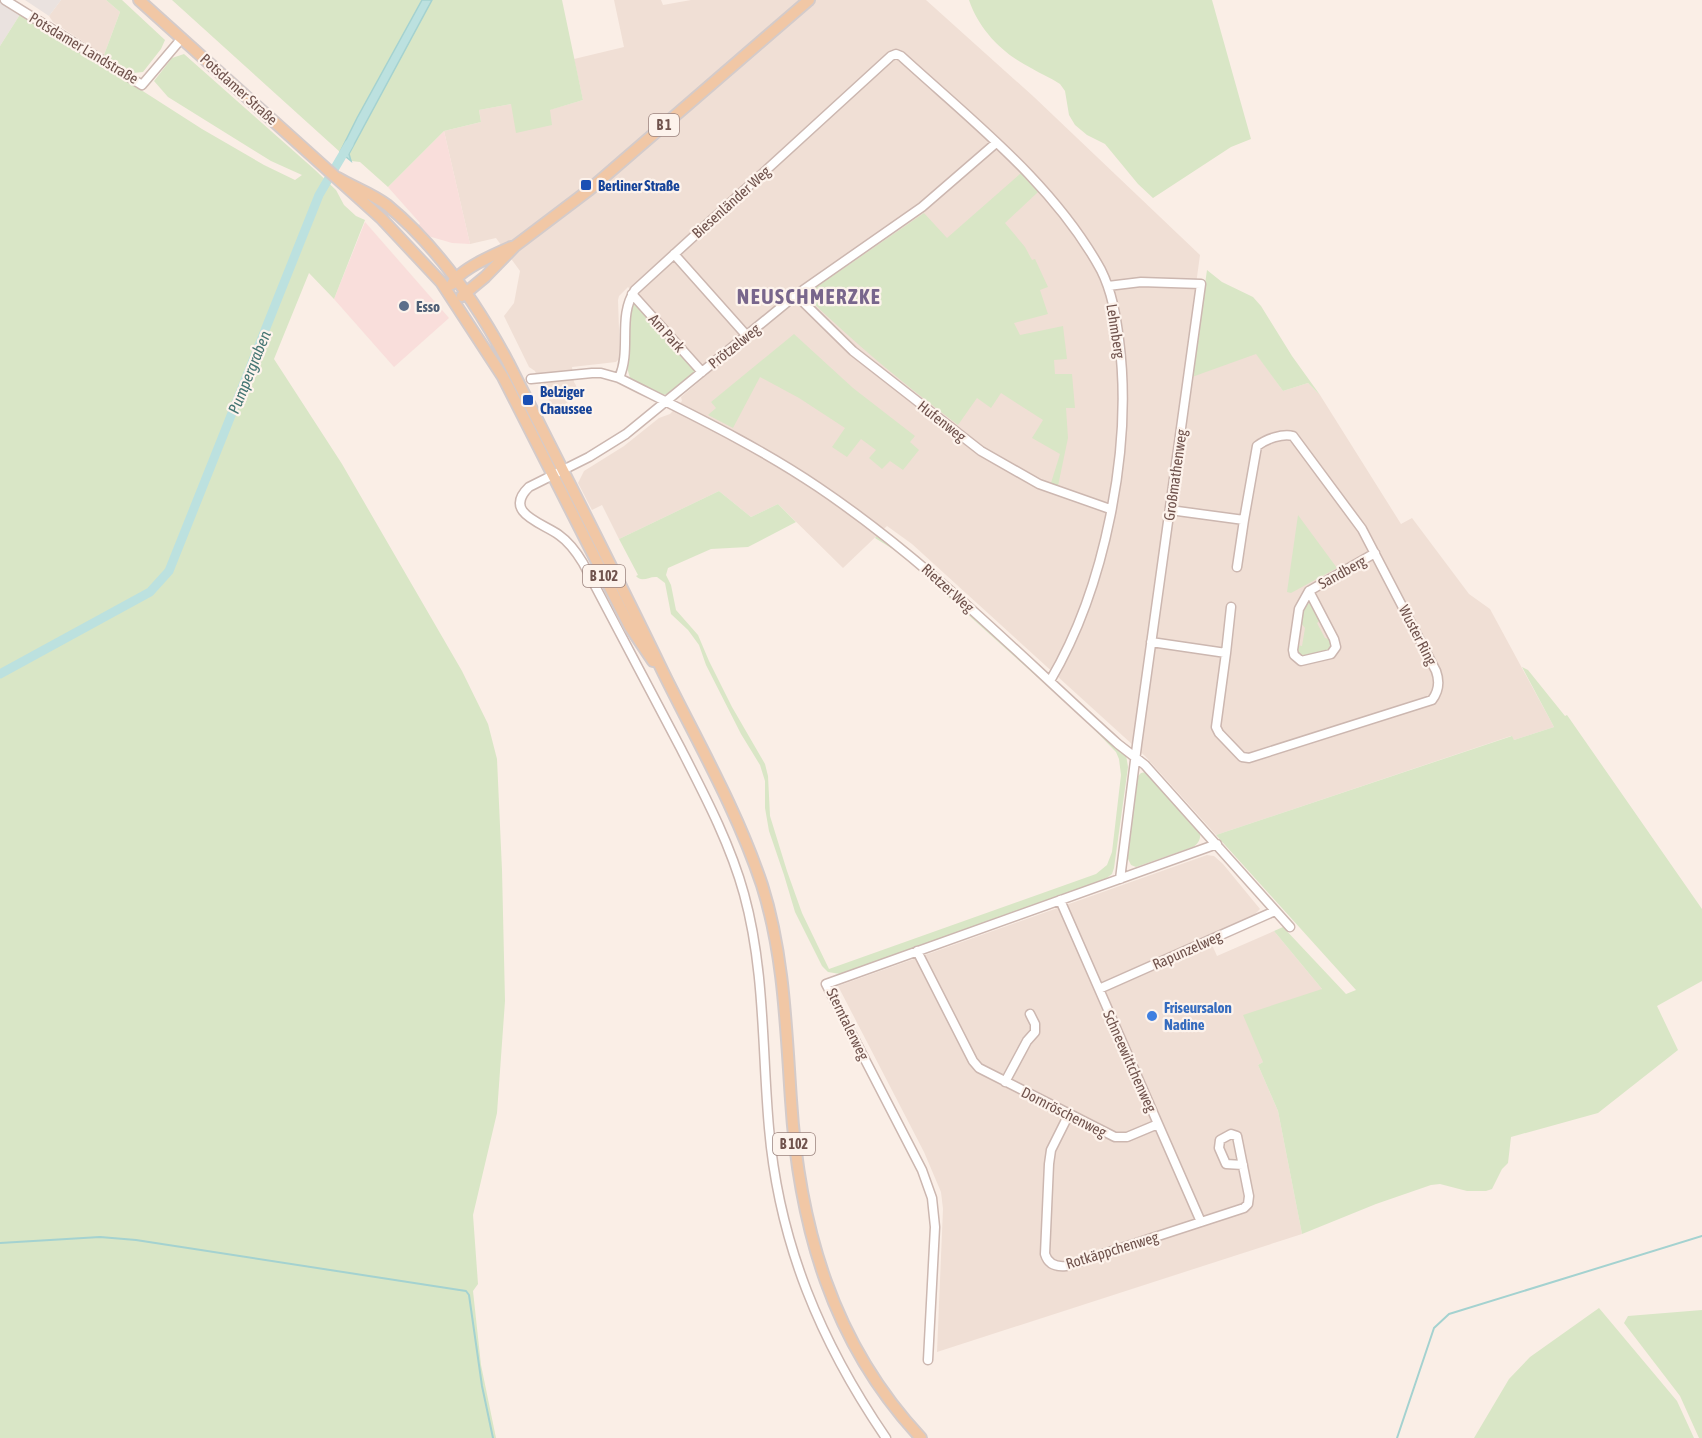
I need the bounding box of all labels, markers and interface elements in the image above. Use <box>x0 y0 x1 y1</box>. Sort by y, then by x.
street label: Potsdamer Landstraße <box>27 9 142 87</box>
street label: Potsdamer Straße <box>197 50 281 128</box>
road number: B 1 <box>649 114 679 136</box>
street label: Biesenländer Weg <box>689 162 774 241</box>
place label: Berliner Straße <box>598 177 680 194</box>
marker: Berliner Straße <box>579 178 593 192</box>
district label: NEUSCHMERZKE <box>737 284 881 308</box>
place label: Esso <box>416 298 440 315</box>
marker: Esso <box>397 299 411 313</box>
street label: Lehmberg <box>1103 302 1129 360</box>
street label: Am Park <box>646 310 689 356</box>
street label: Prötzelweg <box>705 320 764 372</box>
water label: Pumpergraben <box>224 328 275 417</box>
place label: Belziger Chaussee <box>540 383 593 417</box>
marker: Belziger Chaussee <box>521 393 535 407</box>
street label: Hufenweg <box>915 397 970 445</box>
street label: Großmathenweg <box>1160 428 1190 522</box>
street label: Sandberg <box>1315 552 1369 592</box>
street label: Rietzer Weg <box>918 560 978 616</box>
road number: B 102 <box>583 565 625 587</box>
street label: Wuster Ring <box>1396 602 1441 668</box>
street label: Rapunzelweg <box>1150 927 1225 973</box>
street label: Sterntalerweg <box>823 985 873 1063</box>
place label: Friseursalon Nadine <box>1164 999 1232 1033</box>
street label: Schneewittchenweg <box>1100 1007 1160 1115</box>
marker: Friseursalon Nadine <box>1145 1009 1159 1023</box>
street label: Dornröschenweg <box>1019 1083 1110 1141</box>
road number: B 102 <box>773 1133 815 1155</box>
street label: Rotkäppchenweg <box>1064 1228 1161 1272</box>

